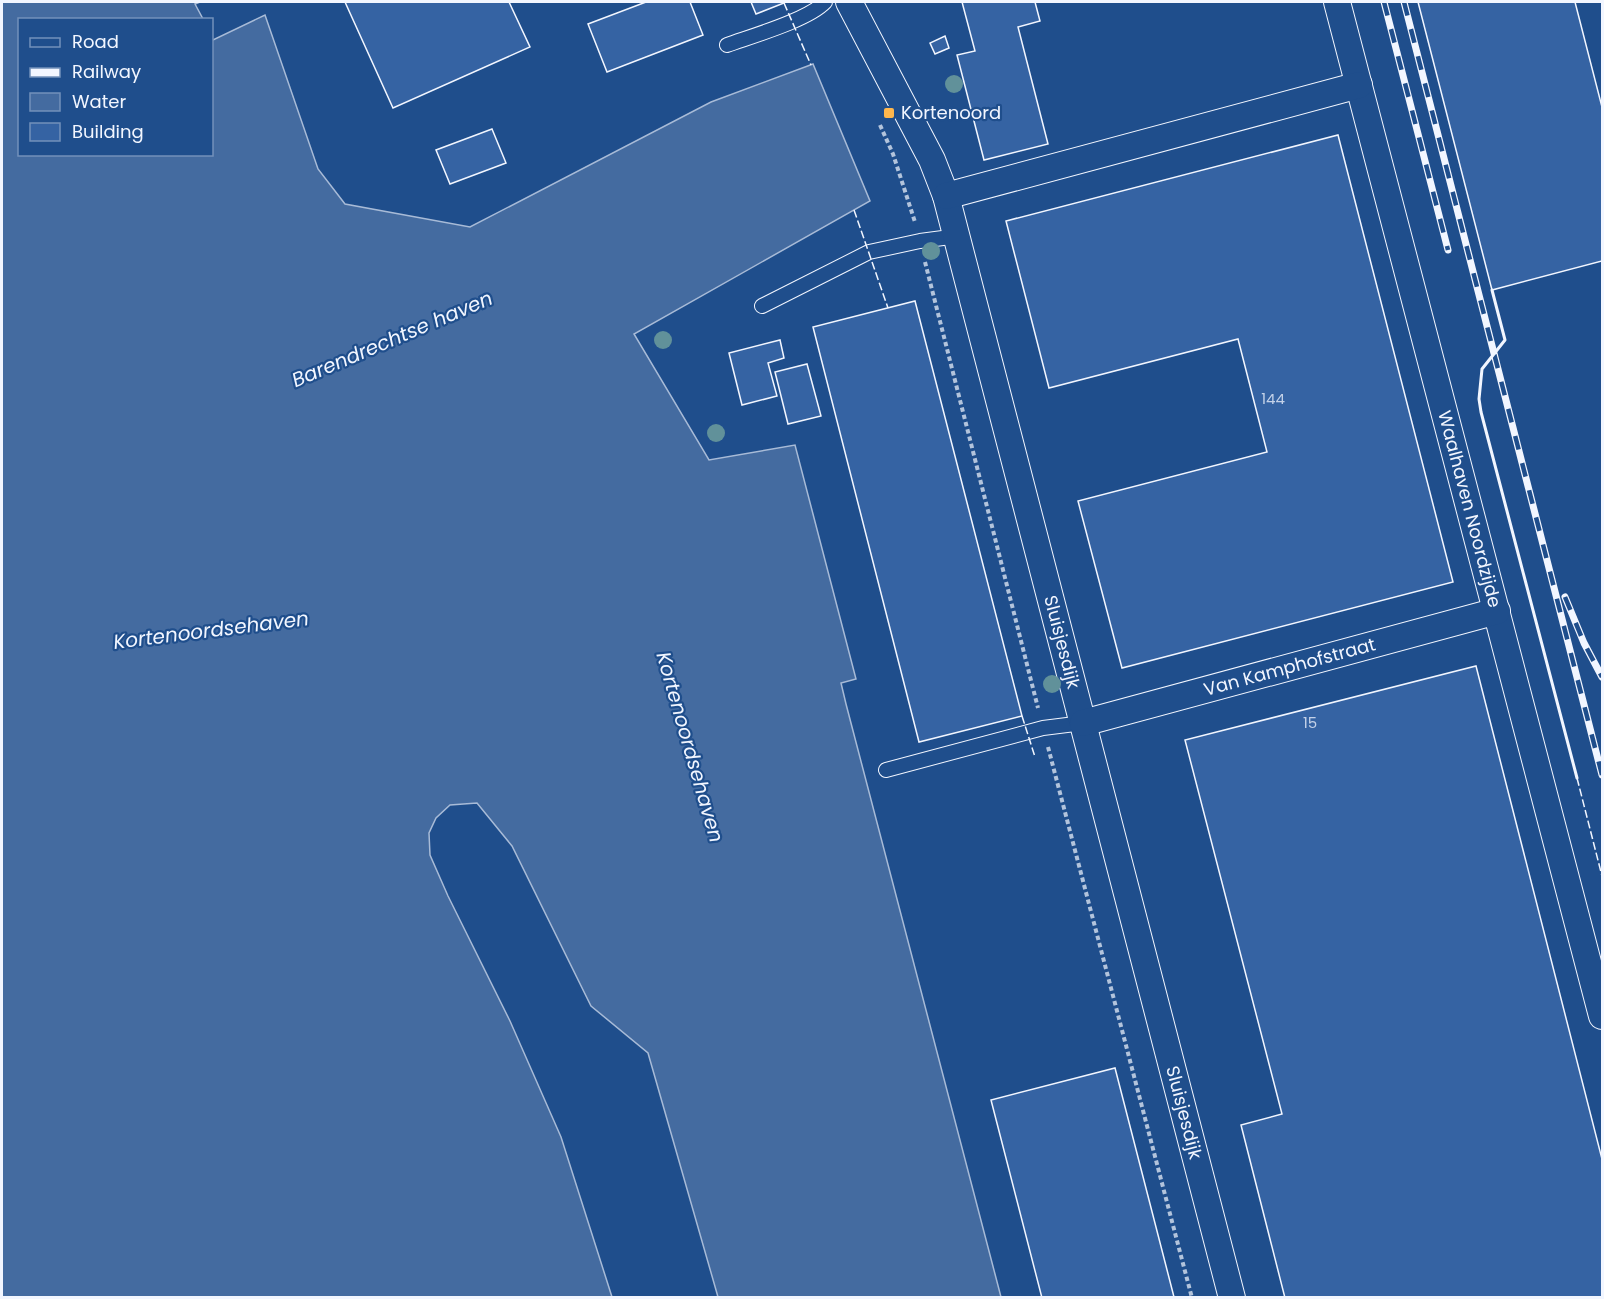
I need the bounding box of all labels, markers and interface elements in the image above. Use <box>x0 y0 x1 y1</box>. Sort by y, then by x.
legend <box>18 18 213 156</box>
text: Road <box>72 29 119 54</box>
text: Railway <box>72 59 141 84</box>
text: Water <box>72 89 126 114</box>
place label: Kortenoord <box>901 100 1001 125</box>
marker: Kortenoord <box>882 106 896 120</box>
text: Building <box>72 119 144 144</box>
water label: Barendrechtse haven <box>287 284 497 394</box>
house number: 144 <box>1261 388 1285 409</box>
street label: Waalhaven Noordzijde <box>1432 408 1508 610</box>
street label: Sluisjesdijk <box>1038 592 1087 692</box>
water label: Kortenoordsehaven <box>112 604 310 656</box>
street label: Van Kamphofstraat <box>1201 631 1378 702</box>
water label: Kortenoordsehaven <box>649 649 731 845</box>
house number: 15 <box>1303 712 1317 733</box>
street label: Sluisjesdijk <box>1160 1063 1209 1163</box>

